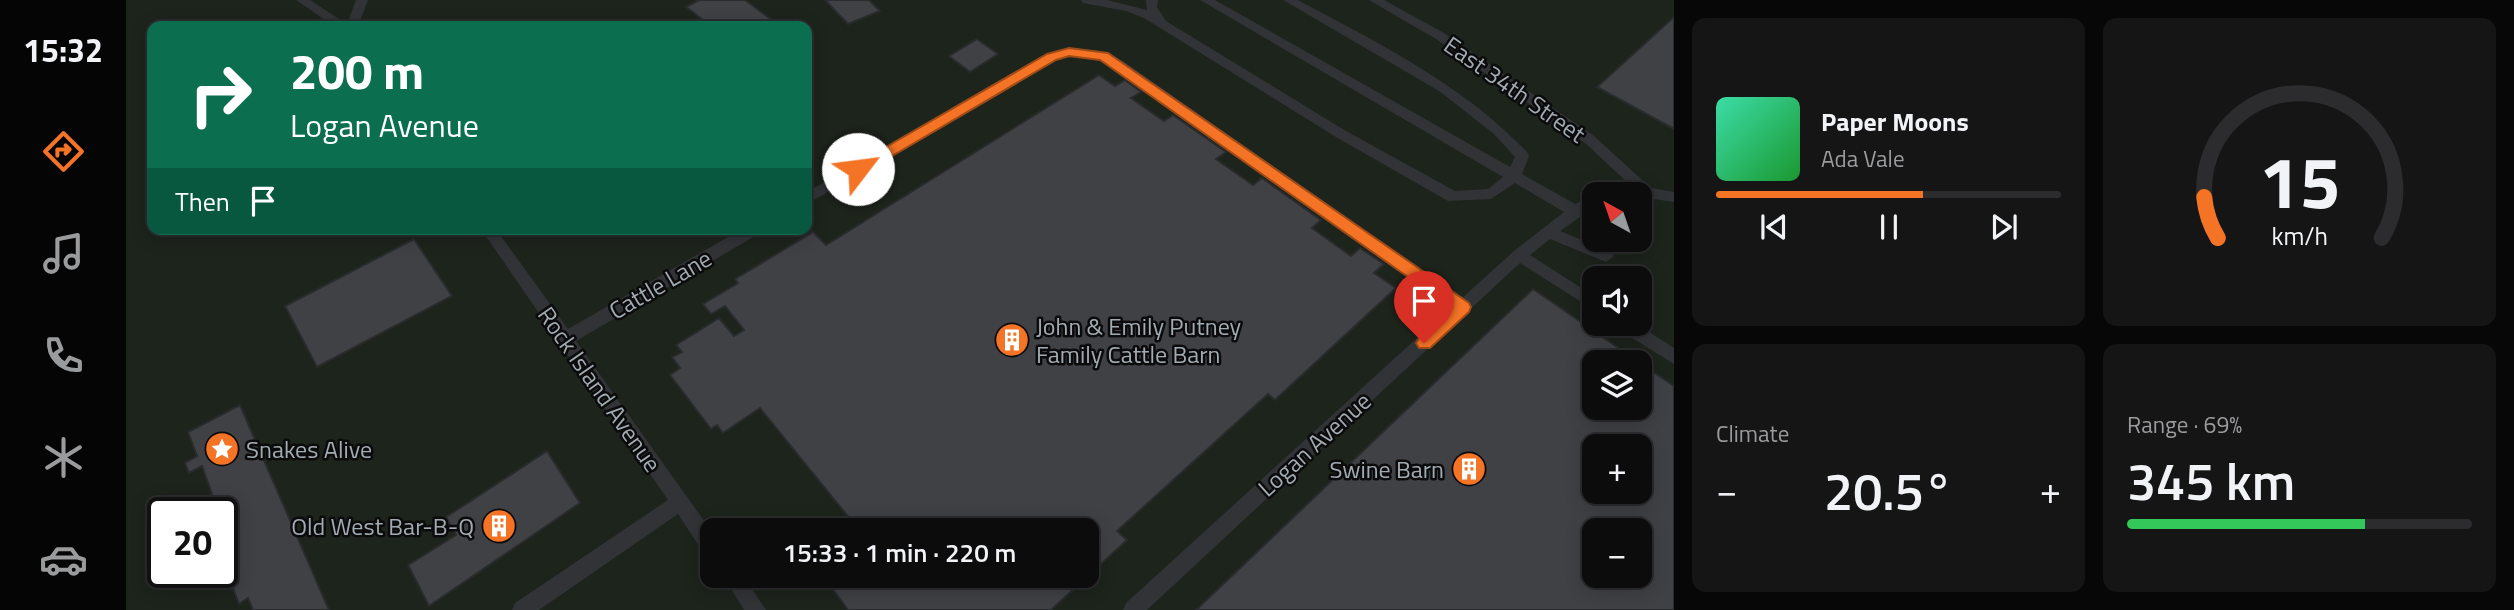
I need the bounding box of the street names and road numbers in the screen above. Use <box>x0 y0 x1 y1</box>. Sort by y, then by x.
street label: East 34th Street <box>1437 27 1594 152</box>
street label: Cattle Lane <box>602 240 718 328</box>
street label: Rock Island Avenue <box>529 299 671 479</box>
street label: Logan Avenue <box>1249 383 1379 505</box>

